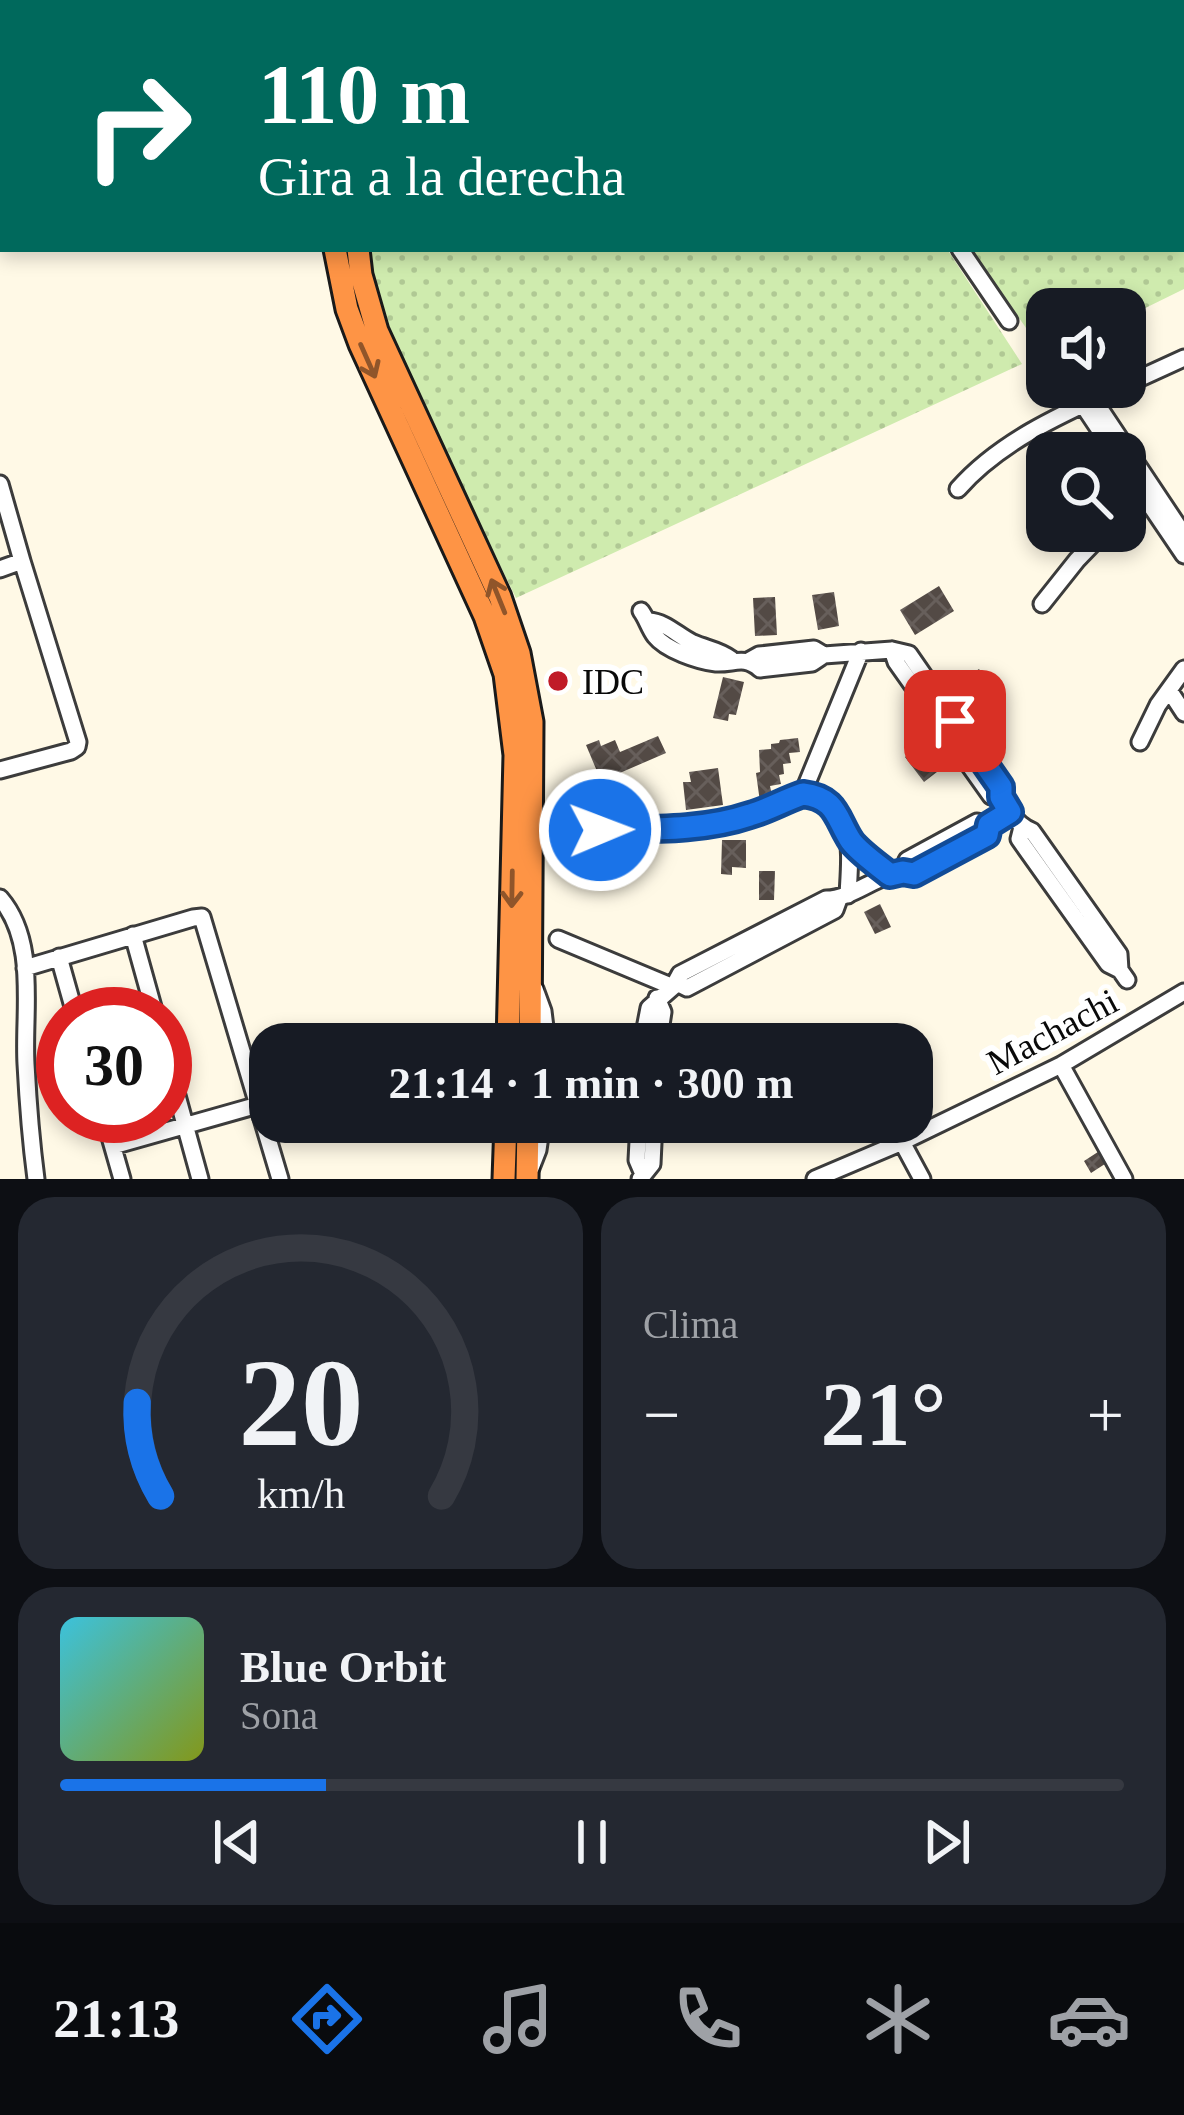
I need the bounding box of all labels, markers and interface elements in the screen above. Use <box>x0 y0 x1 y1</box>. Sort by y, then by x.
icon: right <box>60 48 216 204</box>
text: 110 m <box>258 48 470 141</box>
text: Gira a la derecha <box>258 147 625 207</box>
map controls <box>1026 288 1146 552</box>
button: sound <box>1026 288 1146 408</box>
one-way arrow <box>358 342 380 378</box>
button: search <box>1026 432 1146 552</box>
one-way arrow <box>486 578 507 615</box>
place label: IDC <box>582 662 644 702</box>
marker: IDC <box>545 668 571 694</box>
pin <box>904 670 1006 772</box>
icon: arrive <box>922 688 988 754</box>
position arrow <box>537 767 663 893</box>
one-way arrow <box>500 869 523 908</box>
street label: Machachi <box>980 981 1125 1083</box>
speed limit sign: 30 <box>36 987 192 1143</box>
text: 21:14 · 1 min · 300 m <box>389 1058 794 1108</box>
text: Clima <box>643 1303 738 1346</box>
text: 20 <box>238 1334 363 1472</box>
text: 21° <box>821 1365 947 1464</box>
text: − <box>643 1378 680 1451</box>
text: + <box>1087 1378 1124 1451</box>
text: km/h <box>256 1470 345 1517</box>
text: Blue Orbit <box>240 1642 446 1692</box>
text: Sona <box>240 1694 318 1737</box>
icon: previous <box>204 1809 270 1875</box>
icon: pause <box>559 1809 625 1875</box>
icon: next <box>914 1809 980 1875</box>
icon: directions <box>285 1977 369 2061</box>
icon: music <box>476 1977 560 2061</box>
icon: phone <box>666 1977 750 2061</box>
icon: climate <box>856 1977 940 2061</box>
icon: car <box>1047 1977 1131 2061</box>
text: 21:13 <box>53 1989 179 2049</box>

